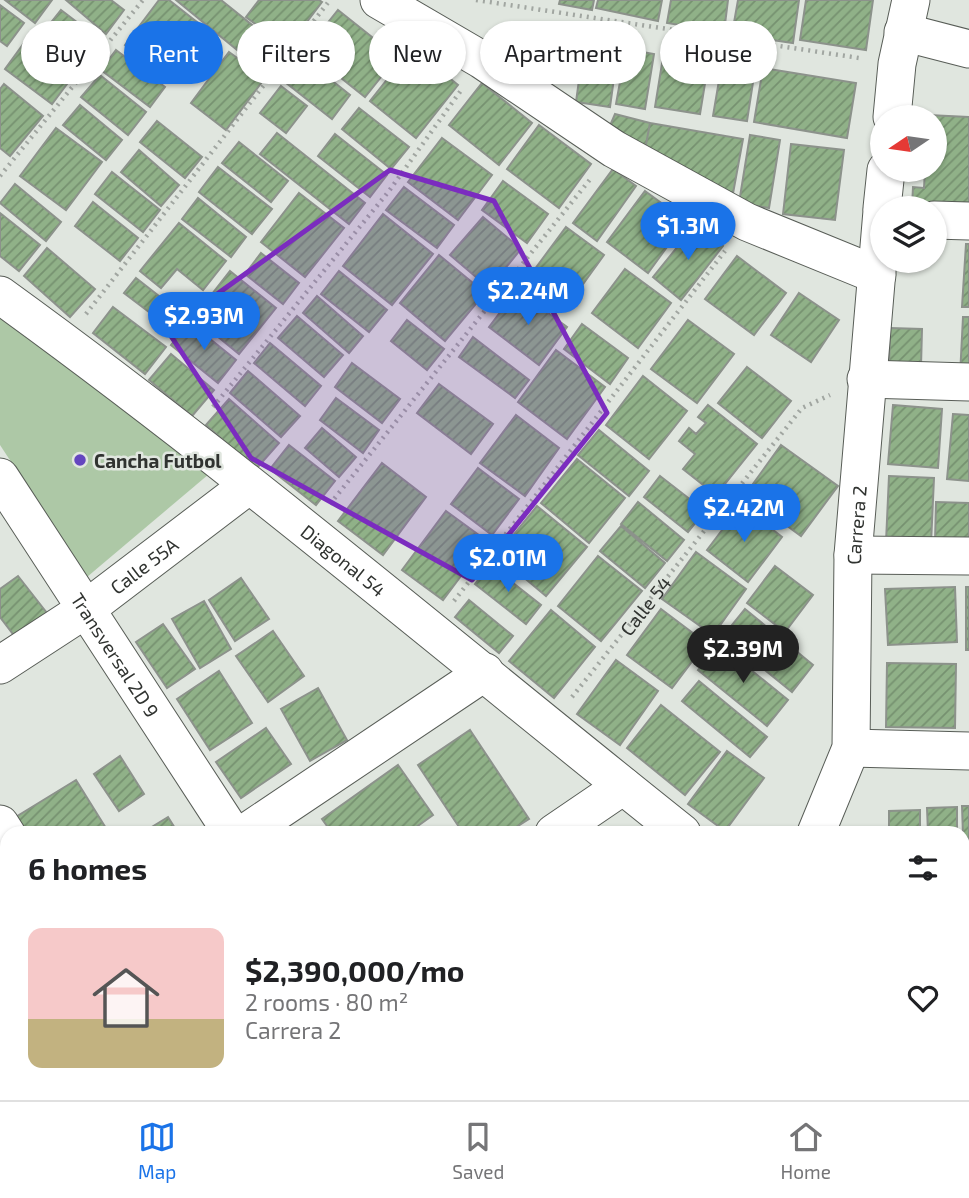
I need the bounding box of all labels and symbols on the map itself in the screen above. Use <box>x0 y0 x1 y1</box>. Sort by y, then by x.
north arrow <box>870 105 947 182</box>
pin: $1.3M <box>639 202 737 262</box>
pin: $2.24M <box>471 268 585 327</box>
pin: $2.93M <box>147 292 261 352</box>
place label: Cancha Futbol <box>94 449 222 472</box>
marker: Cancha Futbol <box>72 452 88 468</box>
pin: $2.42M <box>687 484 801 544</box>
street label: Carrera 2 <box>841 484 870 565</box>
street label: Diagonal 54 <box>297 519 391 601</box>
street label: Calle 55A <box>105 532 182 598</box>
pin: $2.01M <box>451 534 565 594</box>
street label: Calle 54 <box>614 571 675 640</box>
street label: Transversal 2D 9 <box>67 588 165 721</box>
pin: $2.39M <box>686 626 800 685</box>

